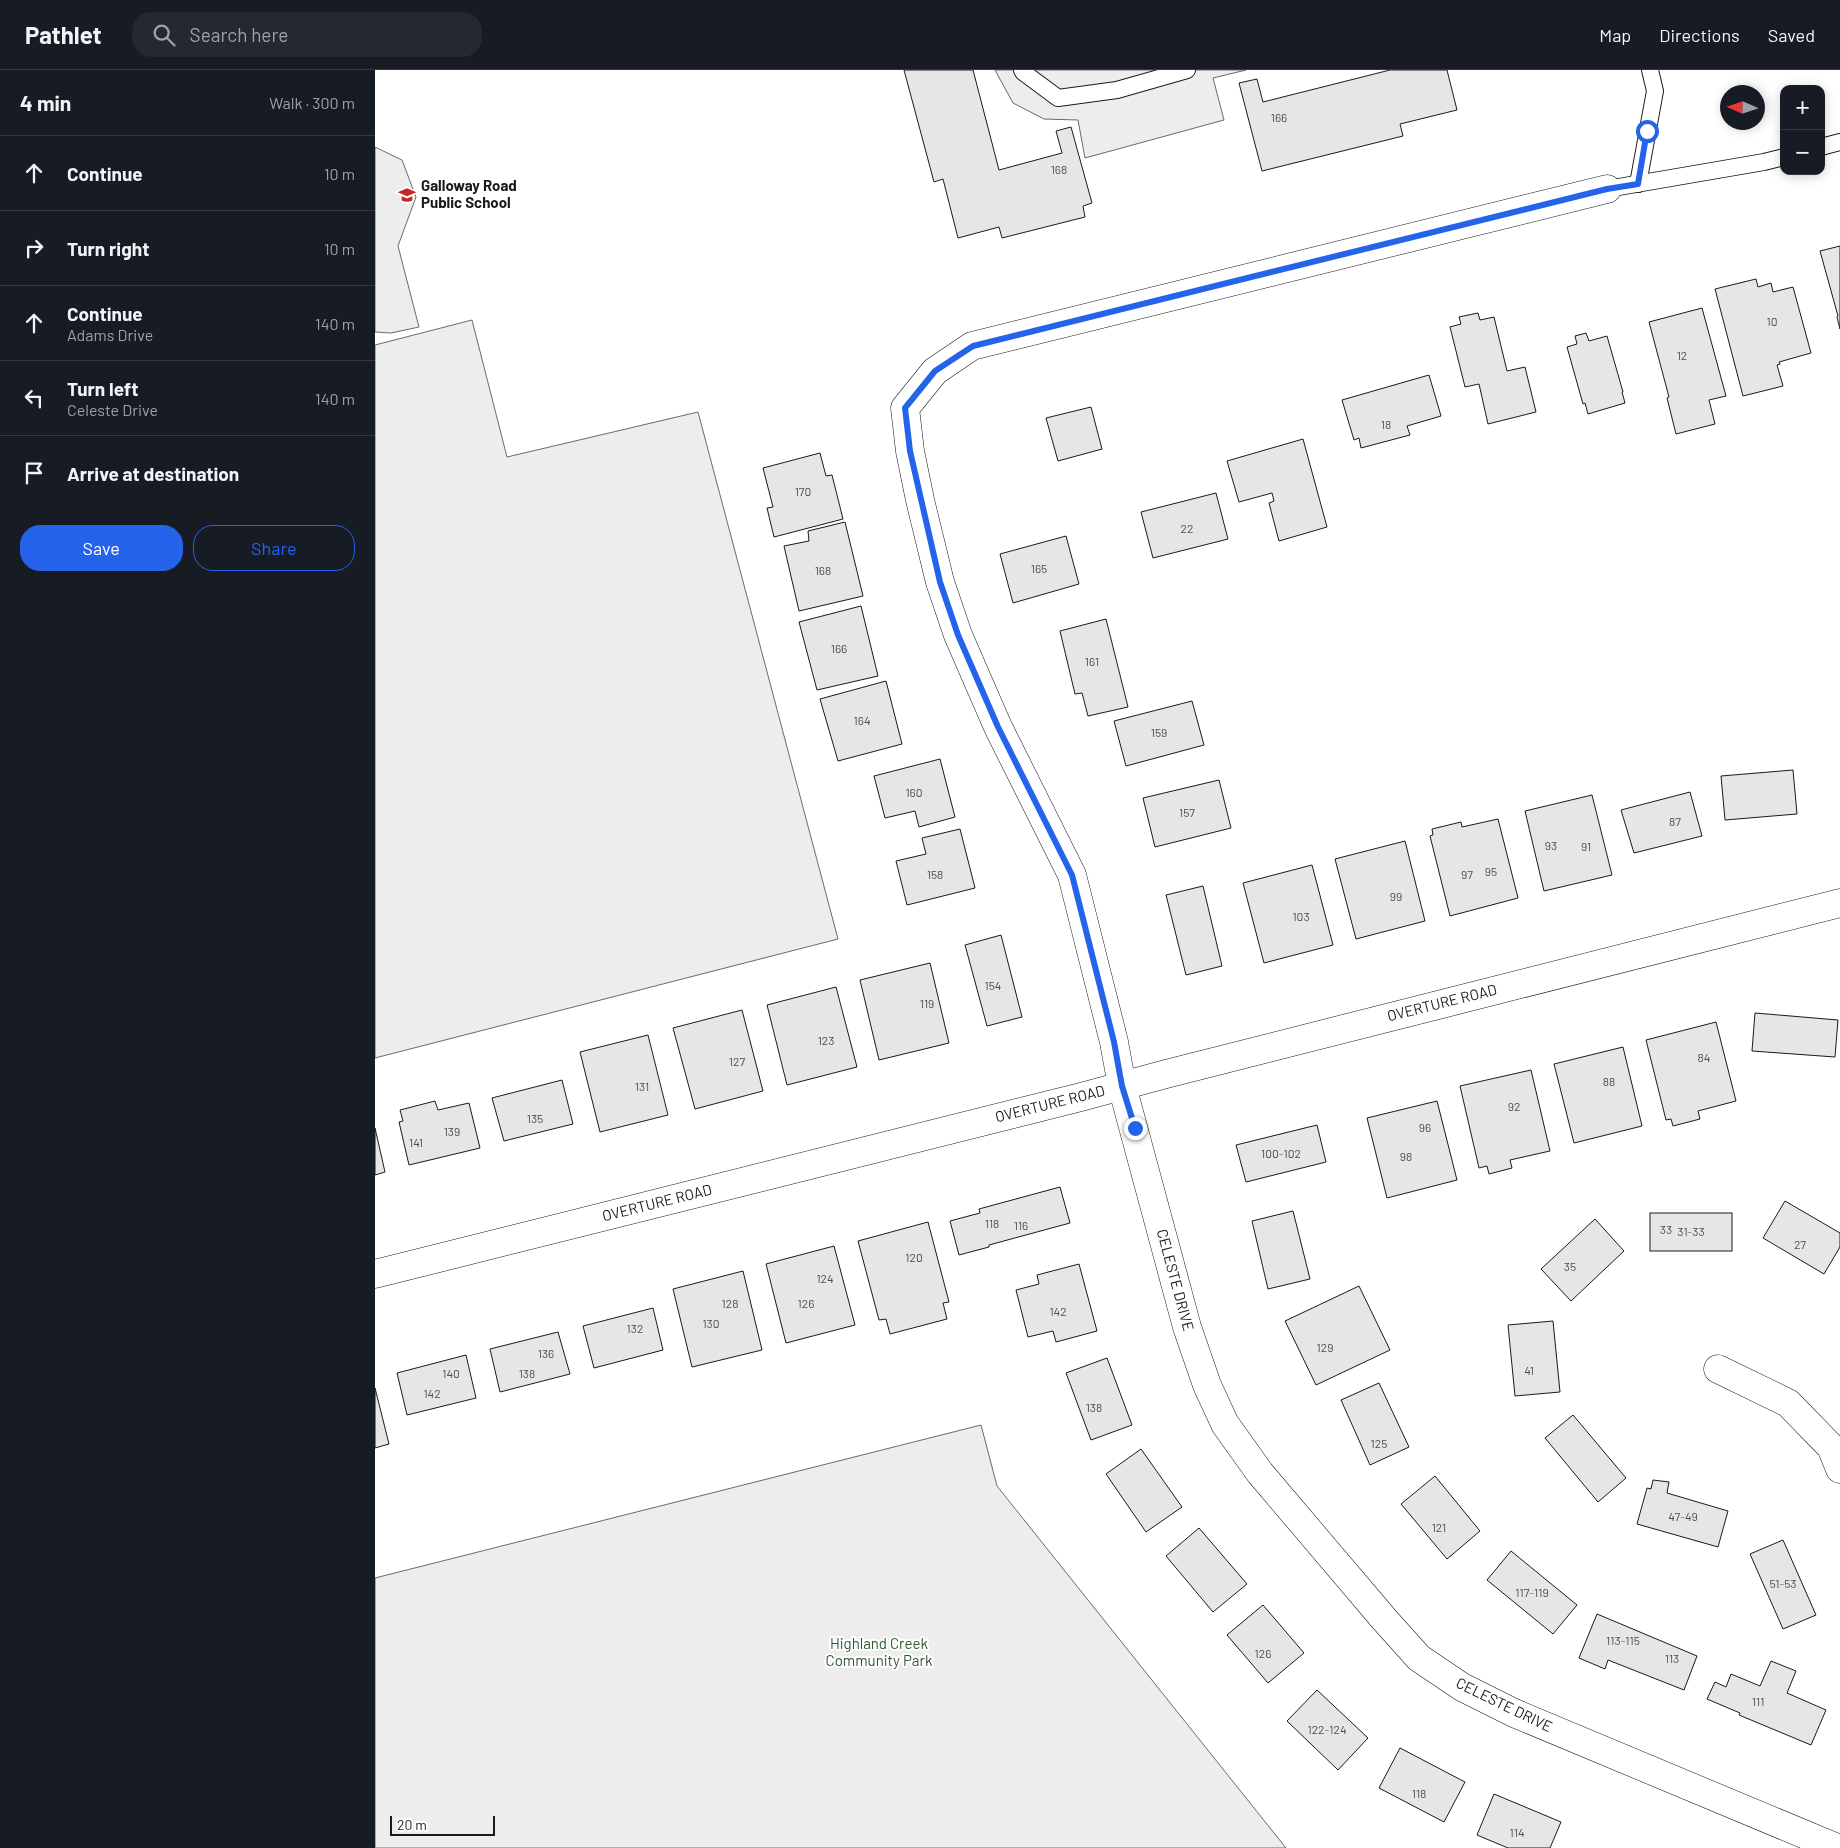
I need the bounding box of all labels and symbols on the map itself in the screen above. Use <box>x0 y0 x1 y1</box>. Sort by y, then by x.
north arrow <box>1720 85 1765 130</box>
house number: 166 <box>1271 110 1287 124</box>
route start <box>1636 120 1659 143</box>
house number: 168 <box>1051 162 1067 176</box>
place label: Galloway Road Public School <box>421 176 517 211</box>
school or university icon: Galloway Road Public School <box>397 185 417 205</box>
house number: 10 <box>1767 314 1777 328</box>
house number: 12 <box>1677 348 1687 362</box>
house number: 18 <box>1381 417 1391 431</box>
house number: 170 <box>795 484 811 498</box>
house number: 22 <box>1181 521 1193 535</box>
house number: 165 <box>1031 561 1047 575</box>
house number: 168 <box>815 563 831 577</box>
house number: 166 <box>831 641 847 655</box>
house number: 161 <box>1085 654 1099 668</box>
house number: 164 <box>854 713 871 727</box>
house number: 159 <box>1151 725 1167 739</box>
house number: 160 <box>905 785 923 799</box>
house number: 157 <box>1179 805 1195 819</box>
house number: 87 <box>1669 814 1681 828</box>
house number: 93 <box>1545 838 1557 852</box>
house number: 91 <box>1581 839 1591 853</box>
house number: 95 <box>1485 864 1497 878</box>
house number: 158 <box>927 867 943 881</box>
house number: 97 <box>1461 867 1473 881</box>
house number: 99 <box>1390 889 1402 903</box>
house number: 103 <box>1292 909 1310 923</box>
house number: 154 <box>985 978 1001 992</box>
street label: OVERTURE ROAD <box>1385 980 1499 1024</box>
house number: 119 <box>920 996 934 1010</box>
house number: 123 <box>818 1033 834 1047</box>
house number: 84 <box>1698 1050 1710 1064</box>
house number: 127 <box>729 1054 745 1068</box>
house number: 88 <box>1603 1074 1615 1088</box>
house number: 131 <box>635 1079 649 1093</box>
street label: OVERTURE ROAD <box>993 1081 1107 1125</box>
house number: 92 <box>1508 1099 1520 1113</box>
house number: 135 <box>527 1111 543 1125</box>
route end <box>1124 1117 1147 1140</box>
house number: 96 <box>1419 1120 1431 1134</box>
house number: 139 <box>444 1124 460 1138</box>
house number: 141 <box>409 1135 423 1149</box>
house number: 100-102 <box>1261 1146 1301 1160</box>
house number: 98 <box>1400 1149 1412 1163</box>
street label: OVERTURE ROAD <box>600 1180 714 1224</box>
house number: 118 <box>985 1216 999 1230</box>
house number: 116 <box>1014 1218 1028 1232</box>
house number: 33 <box>1660 1222 1672 1236</box>
house number: 31-33 <box>1677 1224 1705 1238</box>
street label: CELESTE DRIVE <box>1154 1227 1198 1333</box>
house number: 27 <box>1794 1237 1806 1251</box>
house number: 120 <box>905 1250 923 1264</box>
house number: 35 <box>1564 1259 1576 1273</box>
house number: 124 <box>816 1271 834 1285</box>
house number: 128 <box>722 1296 738 1310</box>
house number: 126 <box>798 1296 814 1310</box>
house number: 142 <box>1049 1304 1067 1318</box>
house number: 130 <box>702 1316 720 1330</box>
house number: 132 <box>627 1321 643 1335</box>
house number: 129 <box>1317 1340 1333 1354</box>
house number: 136 <box>538 1346 554 1360</box>
house number: 41 <box>1524 1363 1534 1377</box>
house number: 140 <box>442 1366 460 1380</box>
house number: 138 <box>519 1366 535 1380</box>
house number: 142 <box>423 1386 441 1400</box>
house number: 138 <box>1086 1400 1102 1414</box>
house number: 125 <box>1371 1436 1387 1450</box>
house number: 47-49 <box>1668 1509 1698 1523</box>
house number: 121 <box>1432 1520 1446 1534</box>
house number: 51-53 <box>1769 1576 1797 1590</box>
house number: 117-119 <box>1515 1585 1549 1599</box>
house number: 113-115 <box>1606 1633 1640 1647</box>
park label: Highland Creek Community Park <box>826 1634 933 1669</box>
house number: 126 <box>1255 1646 1271 1660</box>
house number: 113 <box>1665 1651 1679 1665</box>
street label: CELESTE DRIVE <box>1453 1673 1556 1735</box>
house number: 111 <box>1752 1694 1764 1708</box>
house number: 122-124 <box>1307 1722 1347 1736</box>
house number: 118 <box>1412 1786 1426 1800</box>
scale bar <box>390 1813 495 1836</box>
house number: 114 <box>1509 1825 1525 1839</box>

